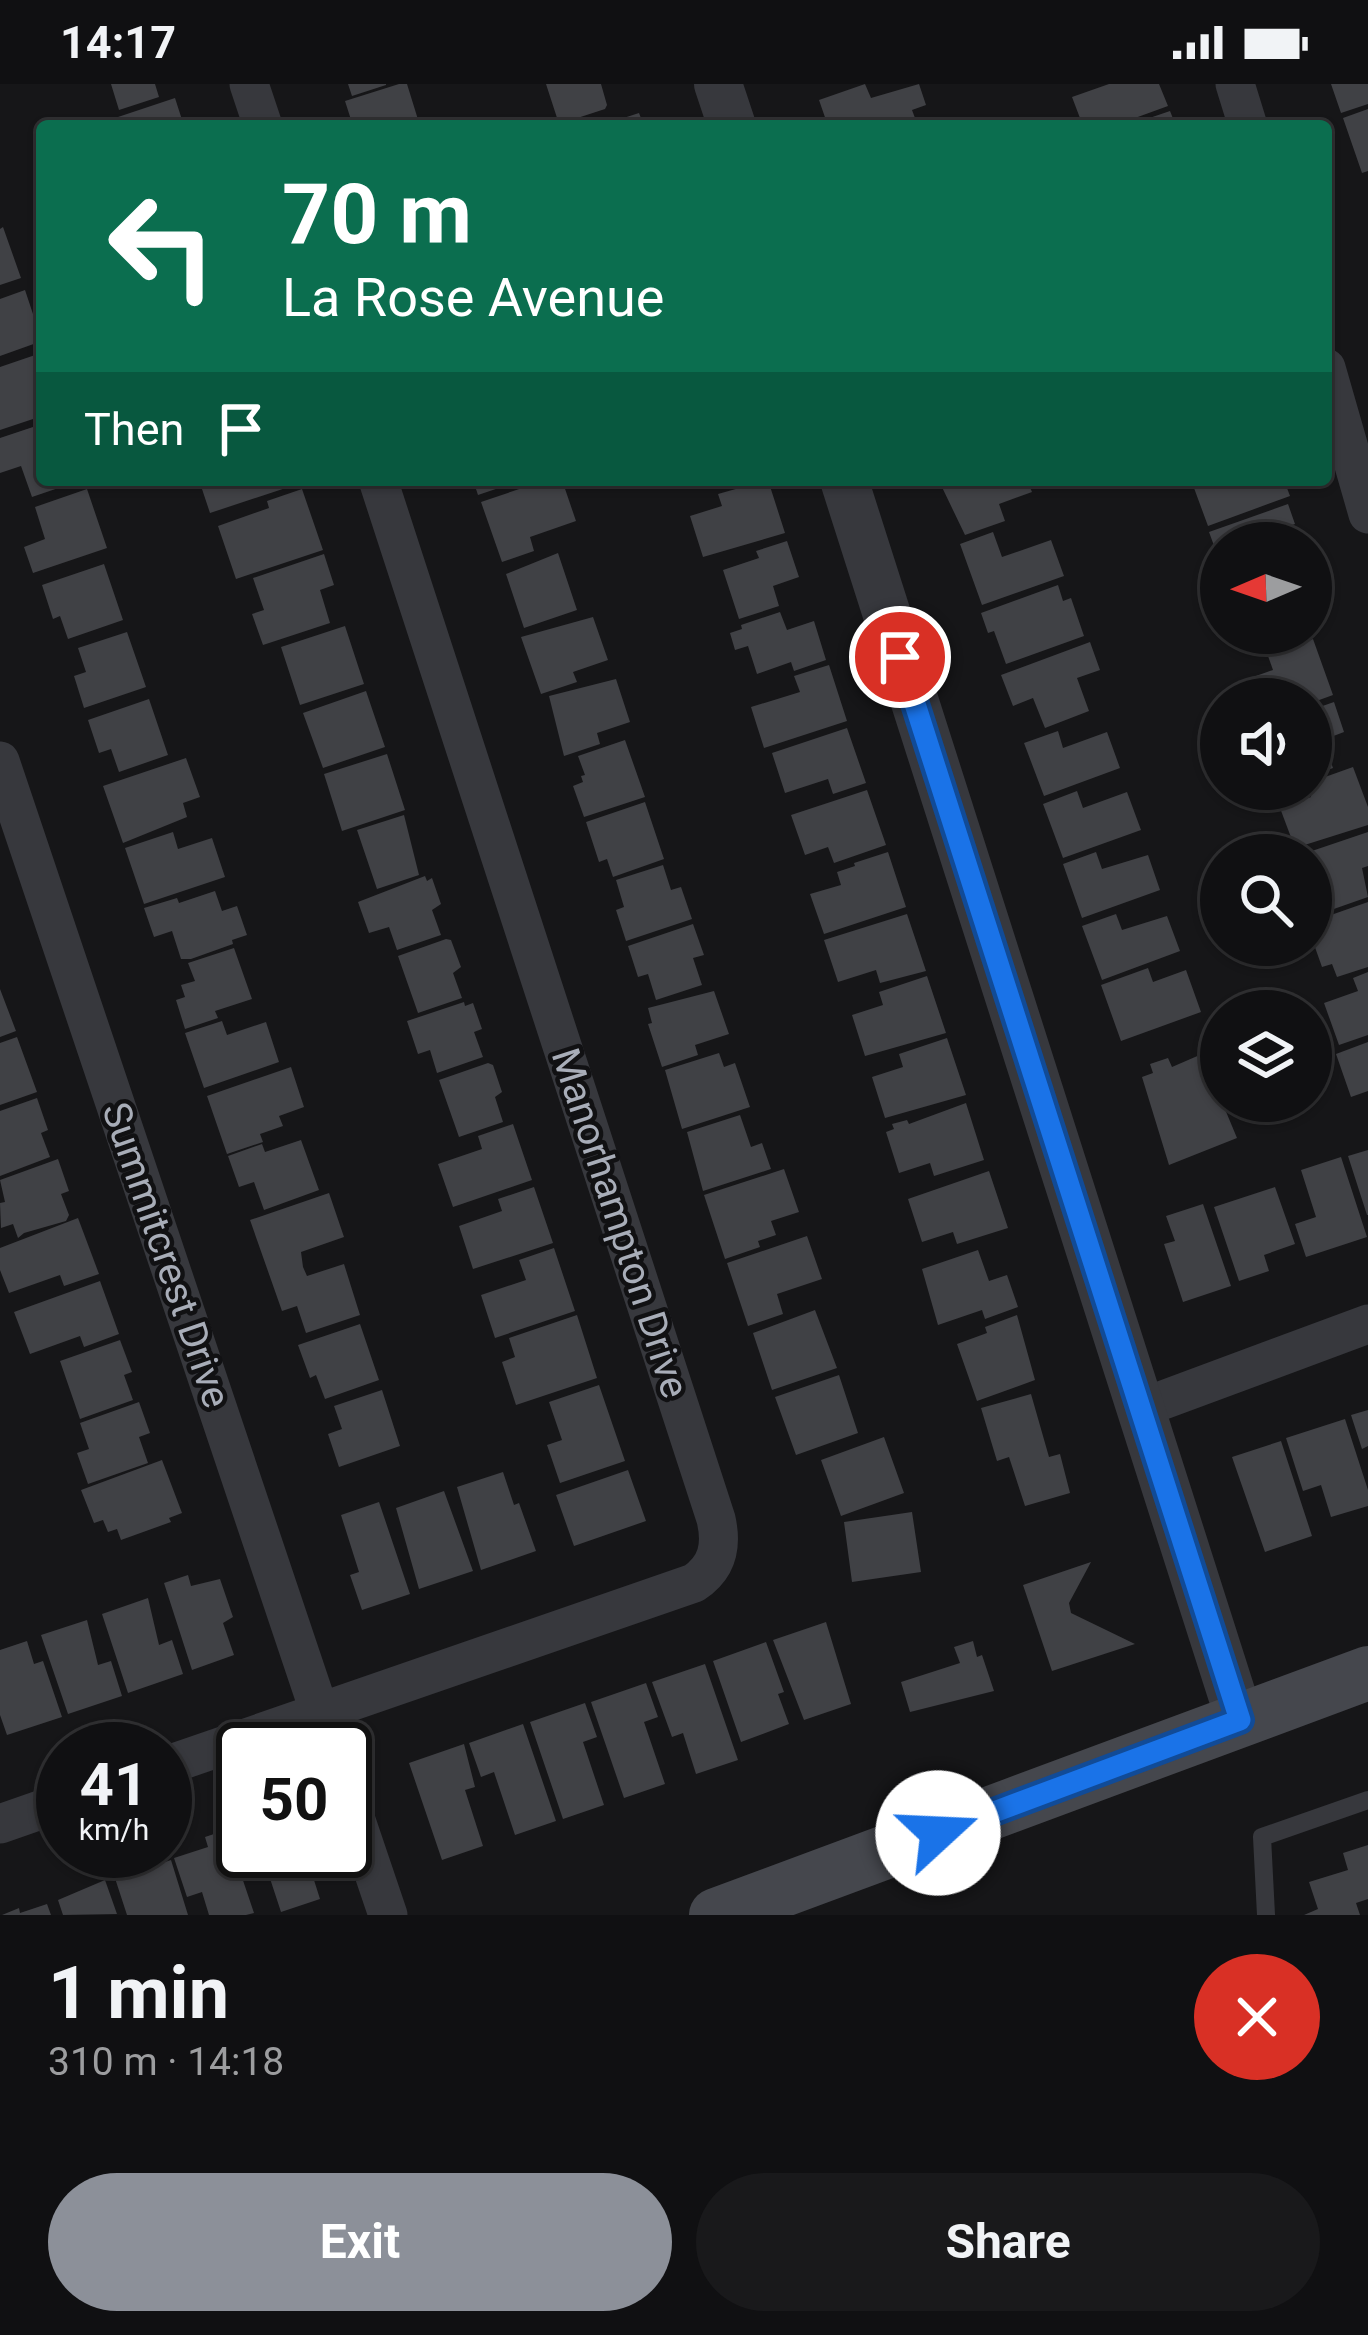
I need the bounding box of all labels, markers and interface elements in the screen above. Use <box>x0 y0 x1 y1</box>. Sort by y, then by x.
text: 14:17 <box>60 16 176 69</box>
text: 70 m <box>282 165 472 264</box>
icon: left <box>84 168 240 324</box>
text: La Rose Avenue <box>282 266 664 329</box>
icon: arrive <box>208 396 274 462</box>
text: Then <box>84 403 184 456</box>
north arrow <box>1200 522 1332 654</box>
map controls <box>1200 522 1332 1122</box>
pin <box>849 606 951 708</box>
icon: arrive <box>867 624 933 690</box>
button: sound <box>1200 678 1332 810</box>
button: search <box>1200 834 1332 966</box>
button: layers <box>1200 990 1332 1122</box>
street label: Manorhampton Drive <box>542 1043 698 1403</box>
street label: Summitcrest Drive <box>92 1096 240 1414</box>
speed limit sign: 50 <box>216 1722 372 1878</box>
text: 41 <box>80 1749 148 1820</box>
position arrow <box>875 1770 1001 1896</box>
text: km/h <box>79 1812 149 1847</box>
text: 1 min <box>48 1951 229 2036</box>
button: close <box>1194 1954 1320 2080</box>
text: 310 m · 14:18 <box>48 2039 284 2085</box>
button: Exit <box>48 2173 672 2311</box>
button: Share <box>696 2173 1320 2311</box>

